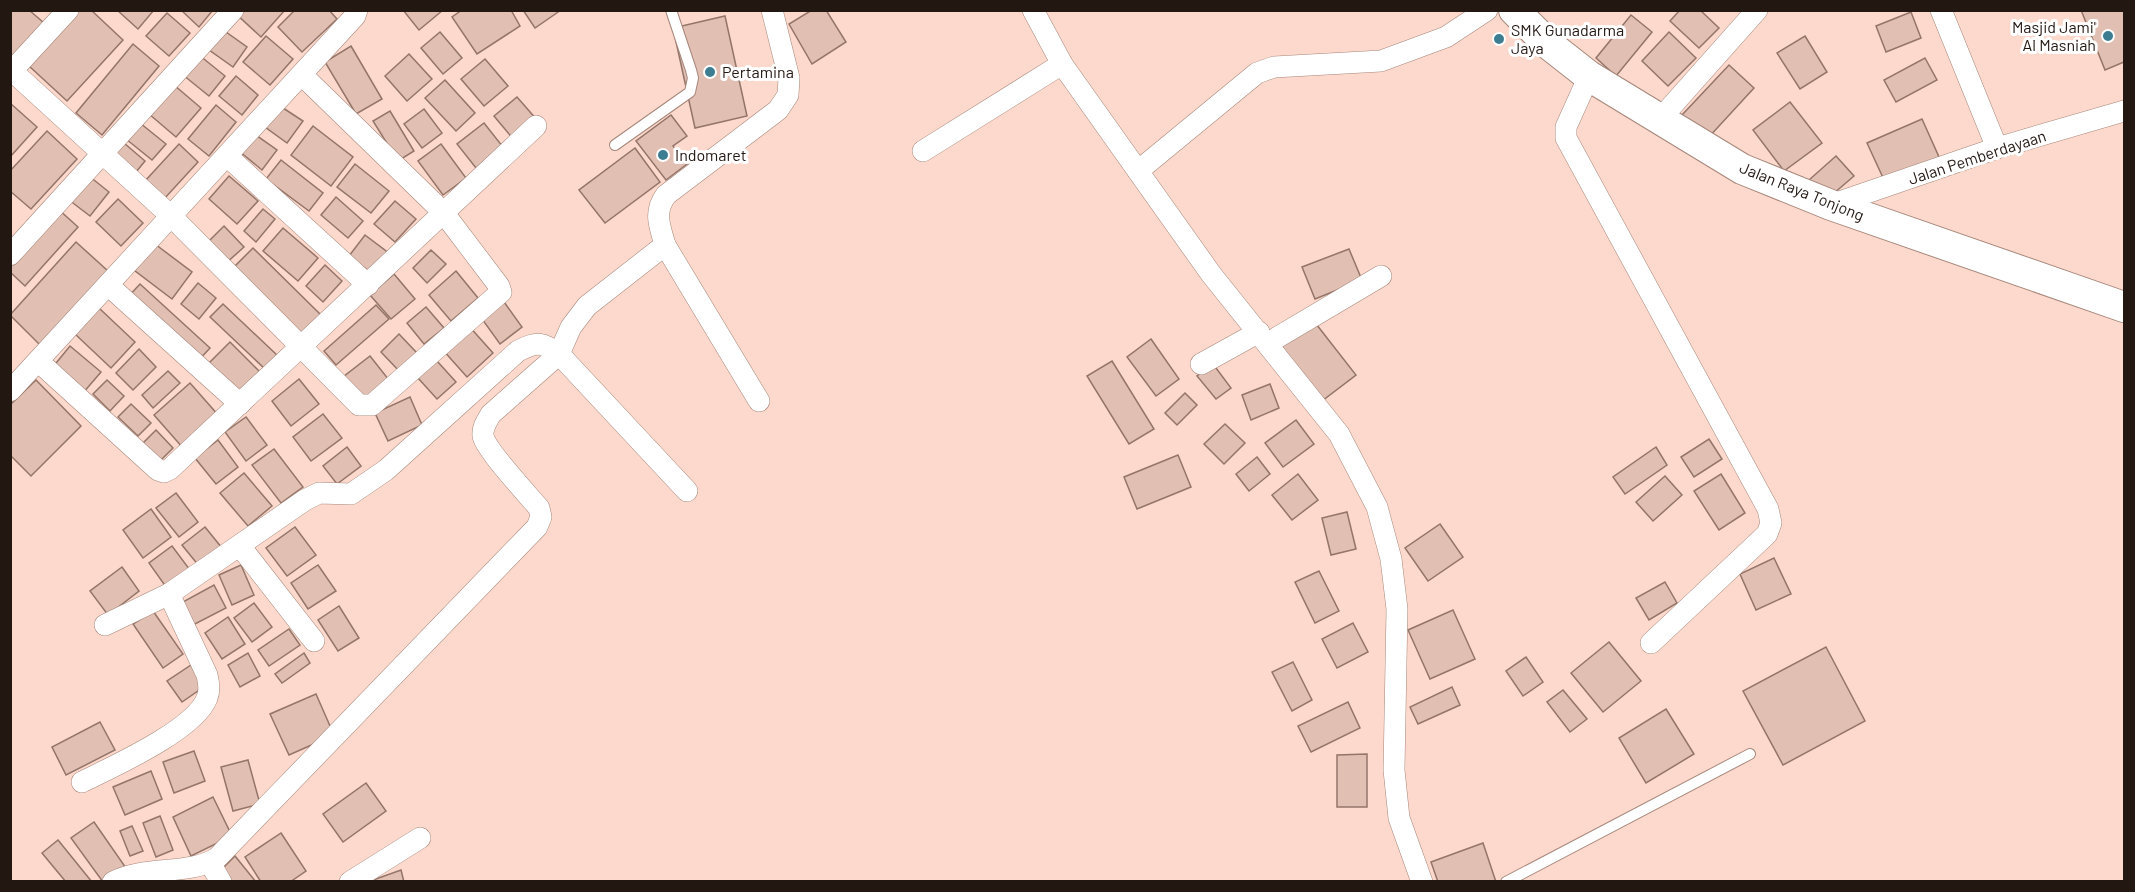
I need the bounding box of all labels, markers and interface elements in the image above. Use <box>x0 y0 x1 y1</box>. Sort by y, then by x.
place label: Masjid Jami' Al Masniah <box>2012 17 2096 54</box>
place label: SMK Gunadarma Jaya <box>1511 20 1624 57</box>
marker: Masjid Jami' Al Masniah <box>2101 29 2115 43</box>
marker: SMK Gunadarma Jaya <box>1492 32 1506 46</box>
place label: Pertamina <box>722 62 794 81</box>
marker: Pertamina <box>703 65 717 79</box>
street label: Jalan Pemberdayaan <box>1905 125 2048 188</box>
place label: Indomaret <box>675 145 747 164</box>
marker: Indomaret <box>656 148 670 162</box>
street label: Jalan Raya Tonjong <box>1737 157 1867 224</box>

